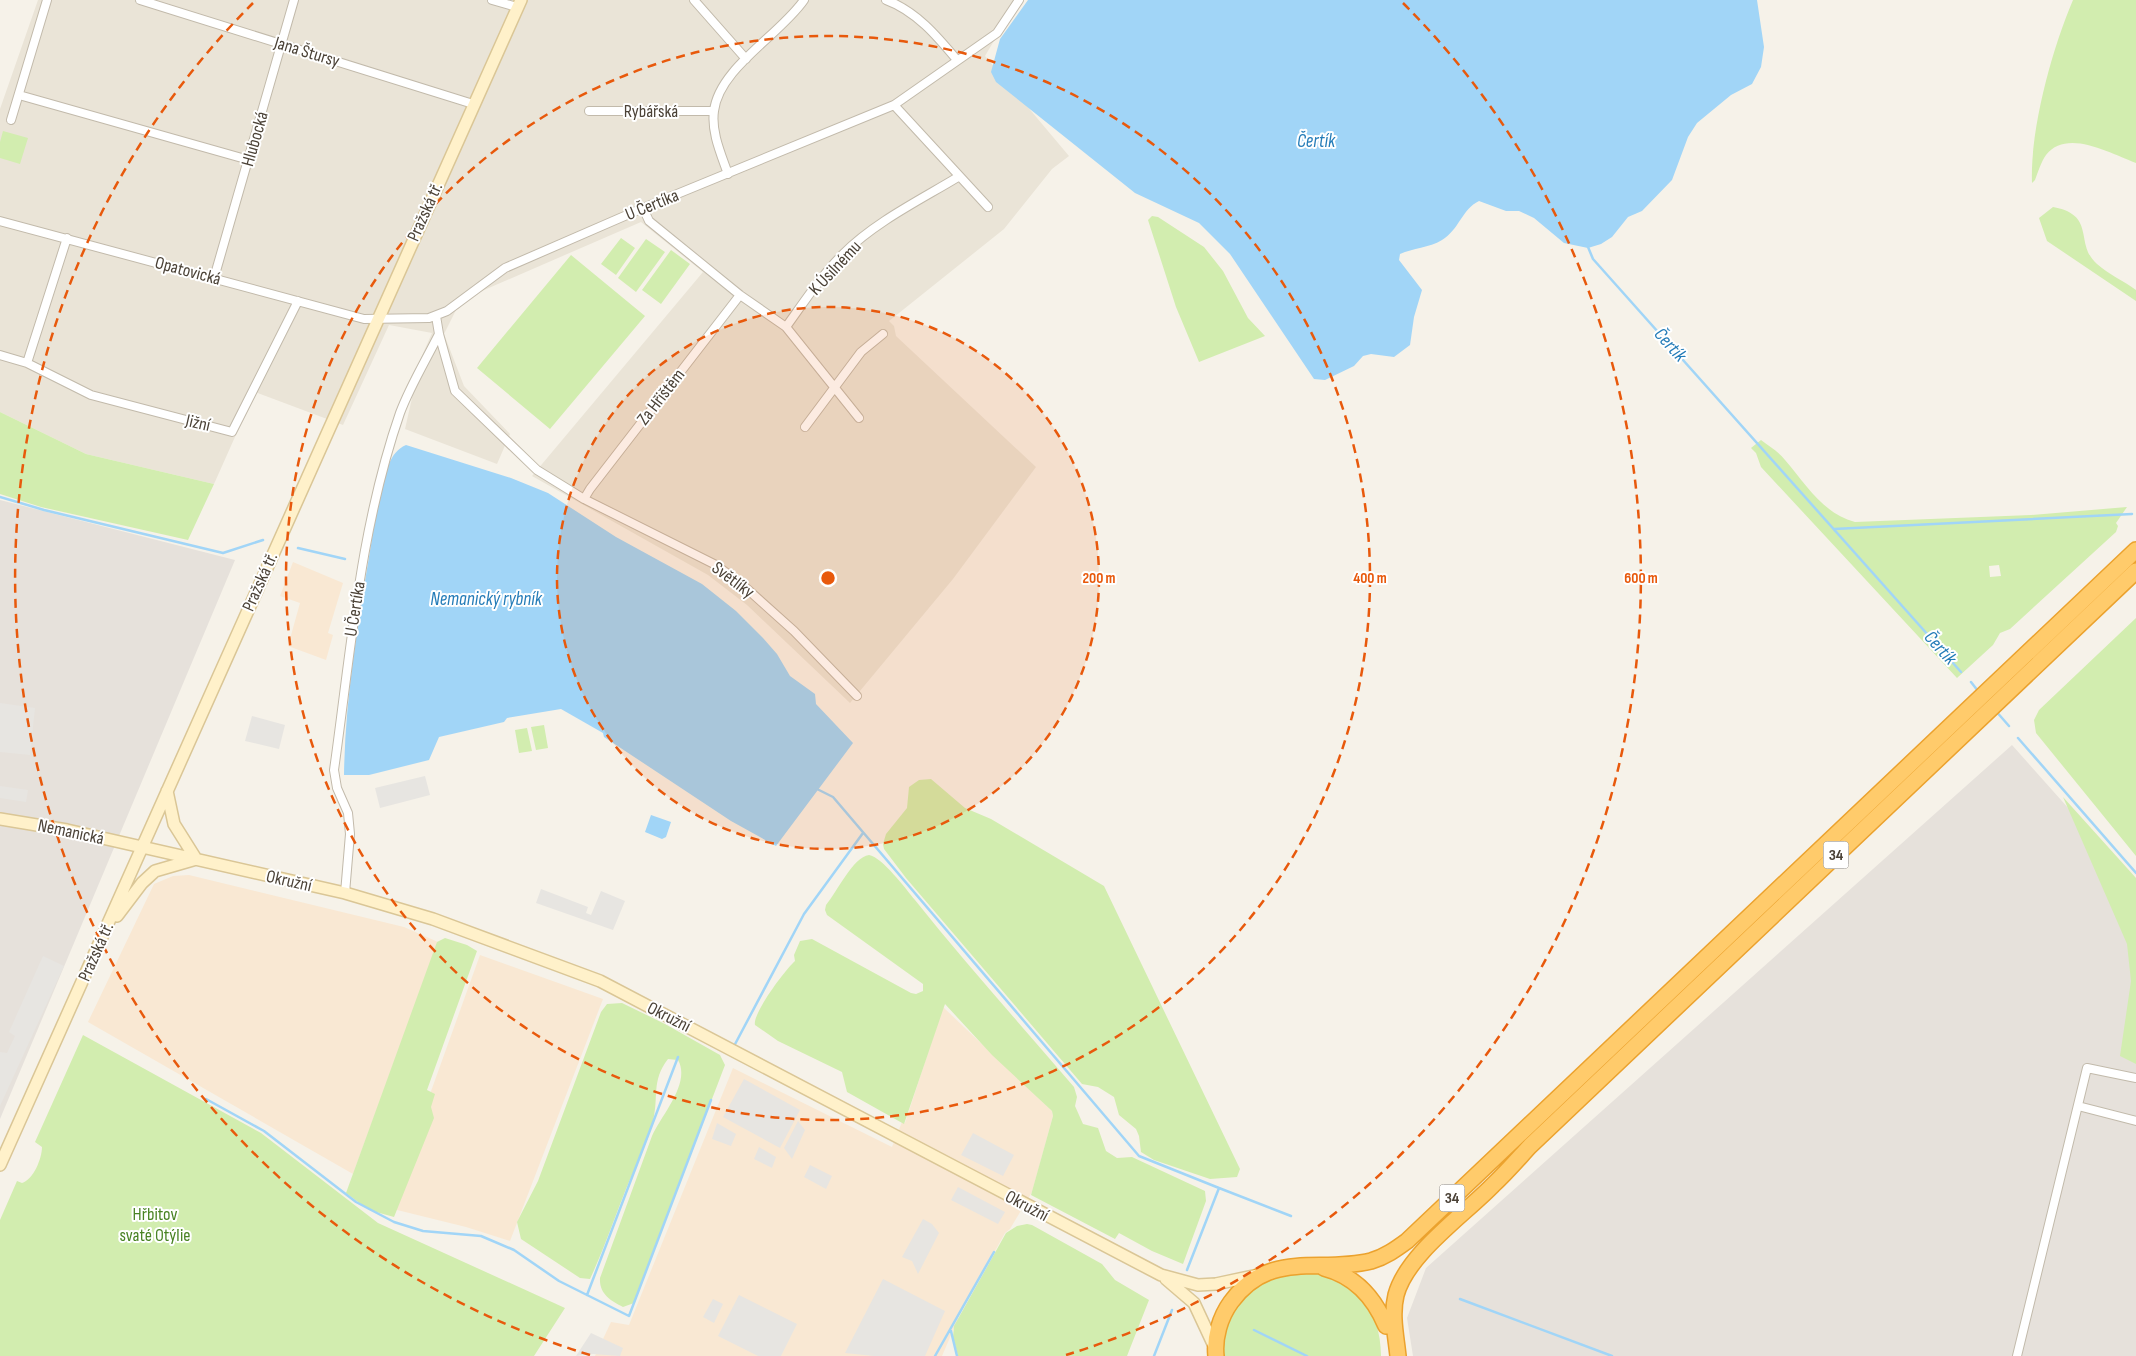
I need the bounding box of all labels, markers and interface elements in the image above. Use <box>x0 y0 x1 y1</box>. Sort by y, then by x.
street label: Jana Štursy <box>271 32 342 72</box>
street label: Rybářská <box>624 101 678 122</box>
street label: Hlubocká <box>237 109 273 169</box>
water label: Čertík <box>1297 130 1336 153</box>
street label: Pražská tř. <box>403 179 447 245</box>
street label: U Čertíka <box>622 185 682 225</box>
street label: K Úsilnému <box>804 236 866 300</box>
street label: Opatovická <box>153 252 223 290</box>
water label: Čertík <box>1649 323 1692 368</box>
street label: Za Hřištěm <box>633 365 689 429</box>
street label: Jižní <box>183 410 213 436</box>
street label: Pražská tř. <box>238 549 282 615</box>
street label: Světlíky <box>708 557 758 603</box>
centre of rings <box>819 569 837 587</box>
text: 200 m <box>1082 569 1116 588</box>
text: 400 m <box>1353 569 1387 588</box>
text: 600 m <box>1624 569 1658 588</box>
street label: U Čertíka <box>340 580 370 638</box>
water label: Nemanický rybník <box>430 588 543 611</box>
water label: Čertík <box>1919 626 1962 671</box>
street label: Nemanická <box>36 815 106 849</box>
road number: 34 <box>1824 842 1848 868</box>
street label: Okružní <box>264 866 314 897</box>
street label: Pražská tř. <box>74 919 118 985</box>
street label: Okružní <box>644 997 695 1037</box>
road number: 34 <box>1440 1184 1464 1212</box>
street label: Okružní <box>1002 1186 1053 1226</box>
park label: Hřbitov svaté Otýlie <box>119 1204 191 1246</box>

